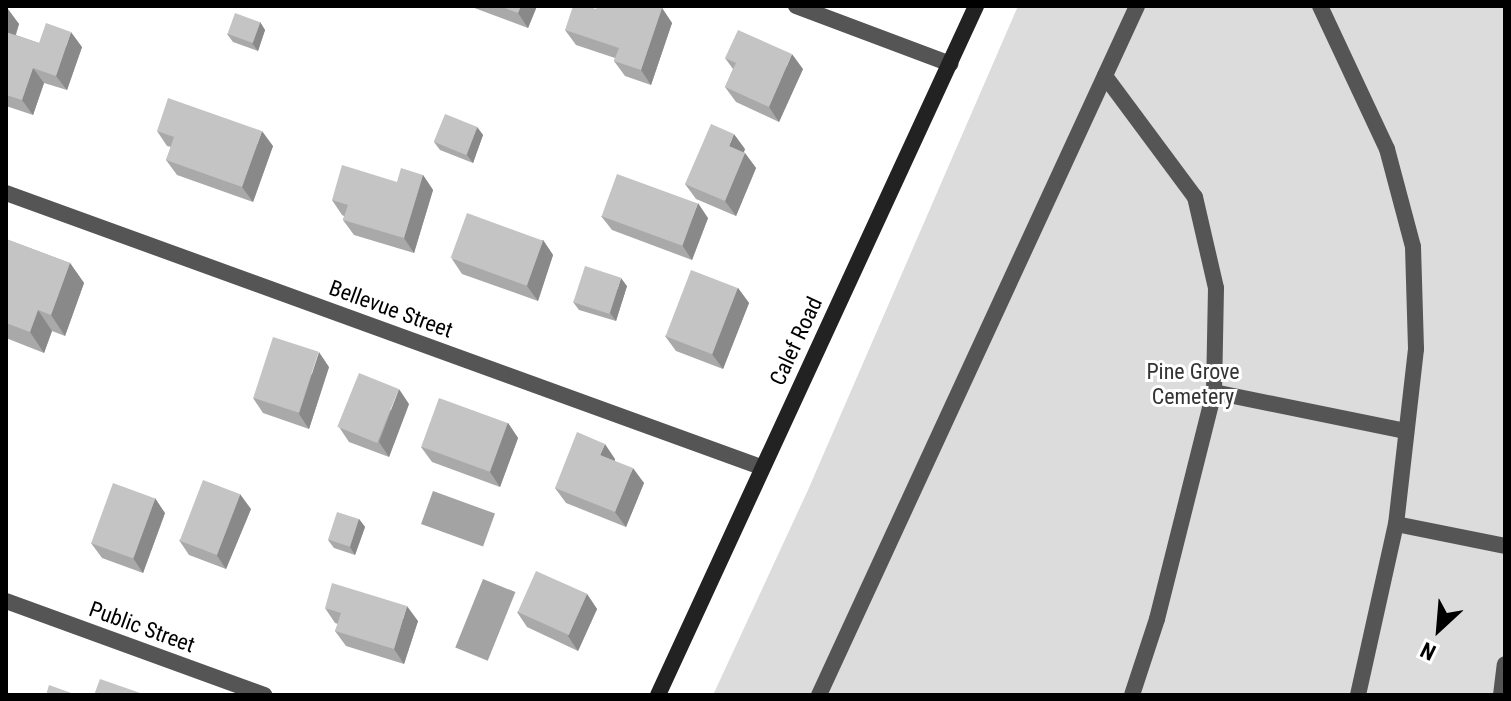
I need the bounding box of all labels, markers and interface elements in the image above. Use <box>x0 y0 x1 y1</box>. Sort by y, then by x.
street label: Bellevue Street <box>326 274 456 344</box>
street label: Calef Road <box>764 293 828 389</box>
park label: Pine Grove Cemetery <box>1146 358 1240 410</box>
north arrow <box>1399 589 1479 669</box>
street label: Public Street <box>86 596 198 658</box>
text: N <box>1417 637 1440 665</box>

